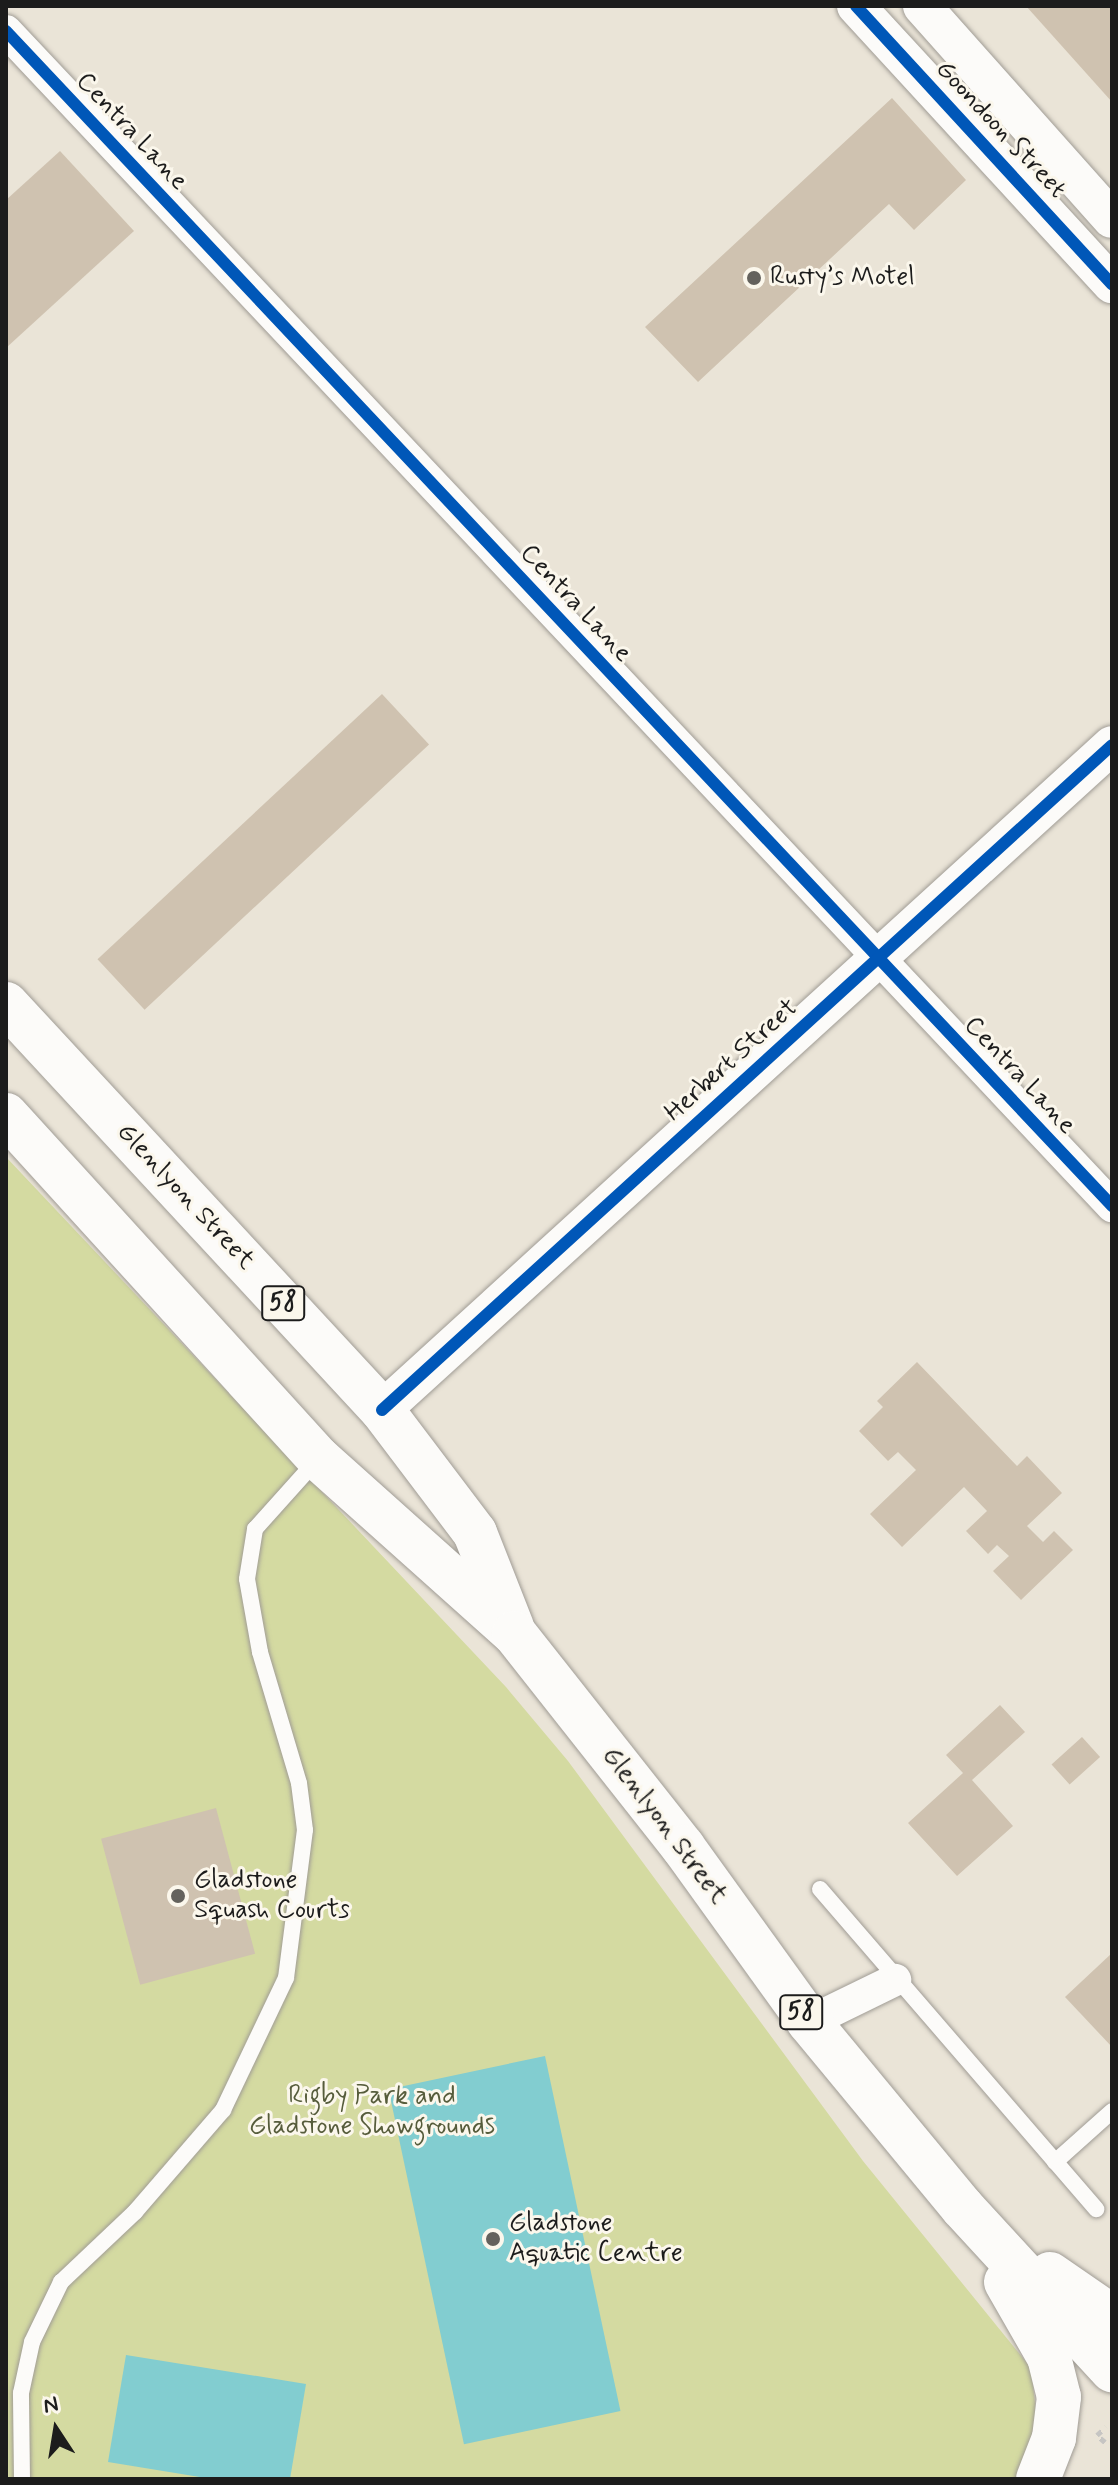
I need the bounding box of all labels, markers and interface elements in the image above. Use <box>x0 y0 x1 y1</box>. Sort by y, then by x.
street label: Goondoon Street <box>927 53 1073 207</box>
street label: Centra Lane <box>71 69 191 195</box>
place label: Rusty’s Motel <box>770 262 909 294</box>
marker: Rusty’s Motel <box>745 269 763 287</box>
street label: Centra Lane <box>515 541 635 667</box>
street label: Herbert Street <box>659 993 805 1129</box>
street label: Centra Lane <box>959 1013 1079 1139</box>
street label: Glenlyon Street <box>109 1117 261 1277</box>
road number: 58 <box>261 1283 305 1323</box>
street label: Glenlyon Street <box>595 1741 733 1911</box>
place label: Gladstone Squash Courts <box>194 1865 350 1926</box>
marker: Gladstone Squash Courts <box>169 1887 187 1905</box>
road number: 58 <box>779 1992 823 2032</box>
park label: Rigby Park and Gladstone Showgrounds <box>248 2081 496 2142</box>
place label: Gladstone Aquatic Centre <box>509 2208 678 2270</box>
marker: Gladstone Aquatic Centre <box>484 2230 502 2248</box>
north arrow <box>16 2389 96 2469</box>
text: N <box>41 2390 61 2421</box>

